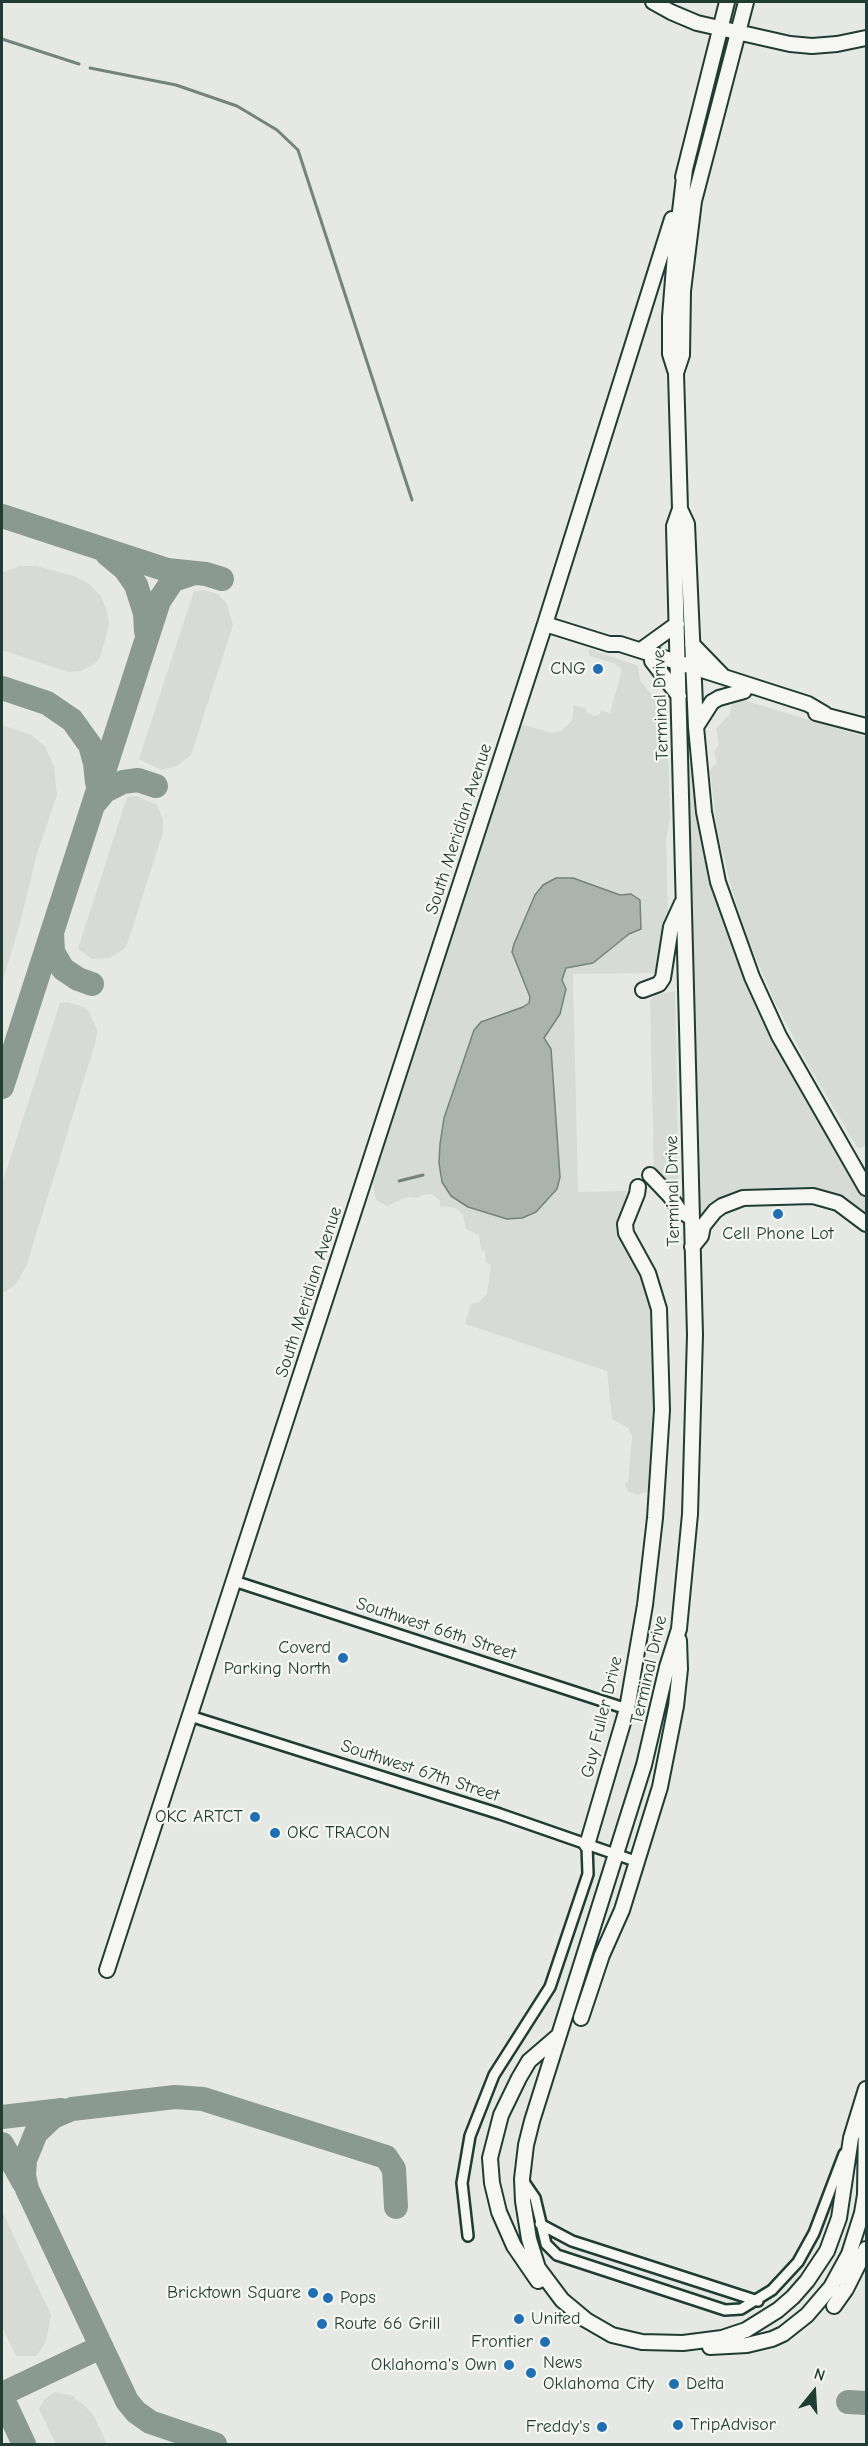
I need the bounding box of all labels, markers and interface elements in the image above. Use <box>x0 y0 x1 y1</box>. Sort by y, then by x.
street label: Terminal Drive <box>648 649 674 761</box>
place label: CNG <box>550 658 586 680</box>
marker: CNG <box>591 662 605 676</box>
street label: South Meridian Avenue <box>421 741 497 917</box>
street label: Terminal Drive <box>661 1135 685 1247</box>
street label: South Meridian Avenue <box>271 1204 347 1380</box>
marker: Cell Phone Lot <box>771 1207 785 1221</box>
place label: Cell Phone Lot <box>722 1223 834 1245</box>
street label: Southwest 66th Street <box>353 1593 519 1665</box>
street label: Terminal Drive <box>626 1613 672 1727</box>
place label: Coverd Parking North <box>224 1637 331 1680</box>
marker: Coverd Parking North <box>336 1651 350 1665</box>
street label: Guy Fuller Drive <box>576 1654 628 1780</box>
street label: Southwest 67th Street <box>338 1735 502 1807</box>
place label: OKC ARTCT <box>155 1806 243 1828</box>
marker: OKC ARTCT <box>248 1810 262 1824</box>
place label: OKC TRACON <box>287 1822 390 1844</box>
marker: OKC TRACON <box>268 1826 282 1840</box>
place label: Bricktown Square <box>167 2282 301 2304</box>
marker: Bricktown Square <box>306 2286 320 2300</box>
place label: Pops <box>340 2287 376 2309</box>
marker: Pops <box>321 2291 335 2305</box>
place label: United <box>531 2308 581 2330</box>
marker: United <box>512 2312 526 2326</box>
place label: Route 66 Grill <box>334 2313 440 2335</box>
marker: Route 66 Grill <box>315 2317 329 2331</box>
place label: Frontier <box>471 2331 533 2353</box>
marker: Frontier <box>538 2335 552 2349</box>
place label: News Oklahoma City <box>543 2352 654 2394</box>
place label: Oklahoma's Own <box>371 2354 497 2376</box>
marker: Oklahoma's Own <box>502 2358 516 2372</box>
north arrow <box>784 2362 844 2422</box>
text: N <box>812 2365 827 2385</box>
marker: News Oklahoma City <box>524 2366 538 2380</box>
place label: Delta <box>686 2373 724 2395</box>
marker: Delta <box>667 2377 681 2391</box>
place label: TripAdvisor <box>690 2414 776 2436</box>
place label: Freddy's <box>526 2416 590 2438</box>
marker: TripAdvisor <box>671 2418 685 2432</box>
marker: Freddy's <box>595 2420 609 2434</box>

